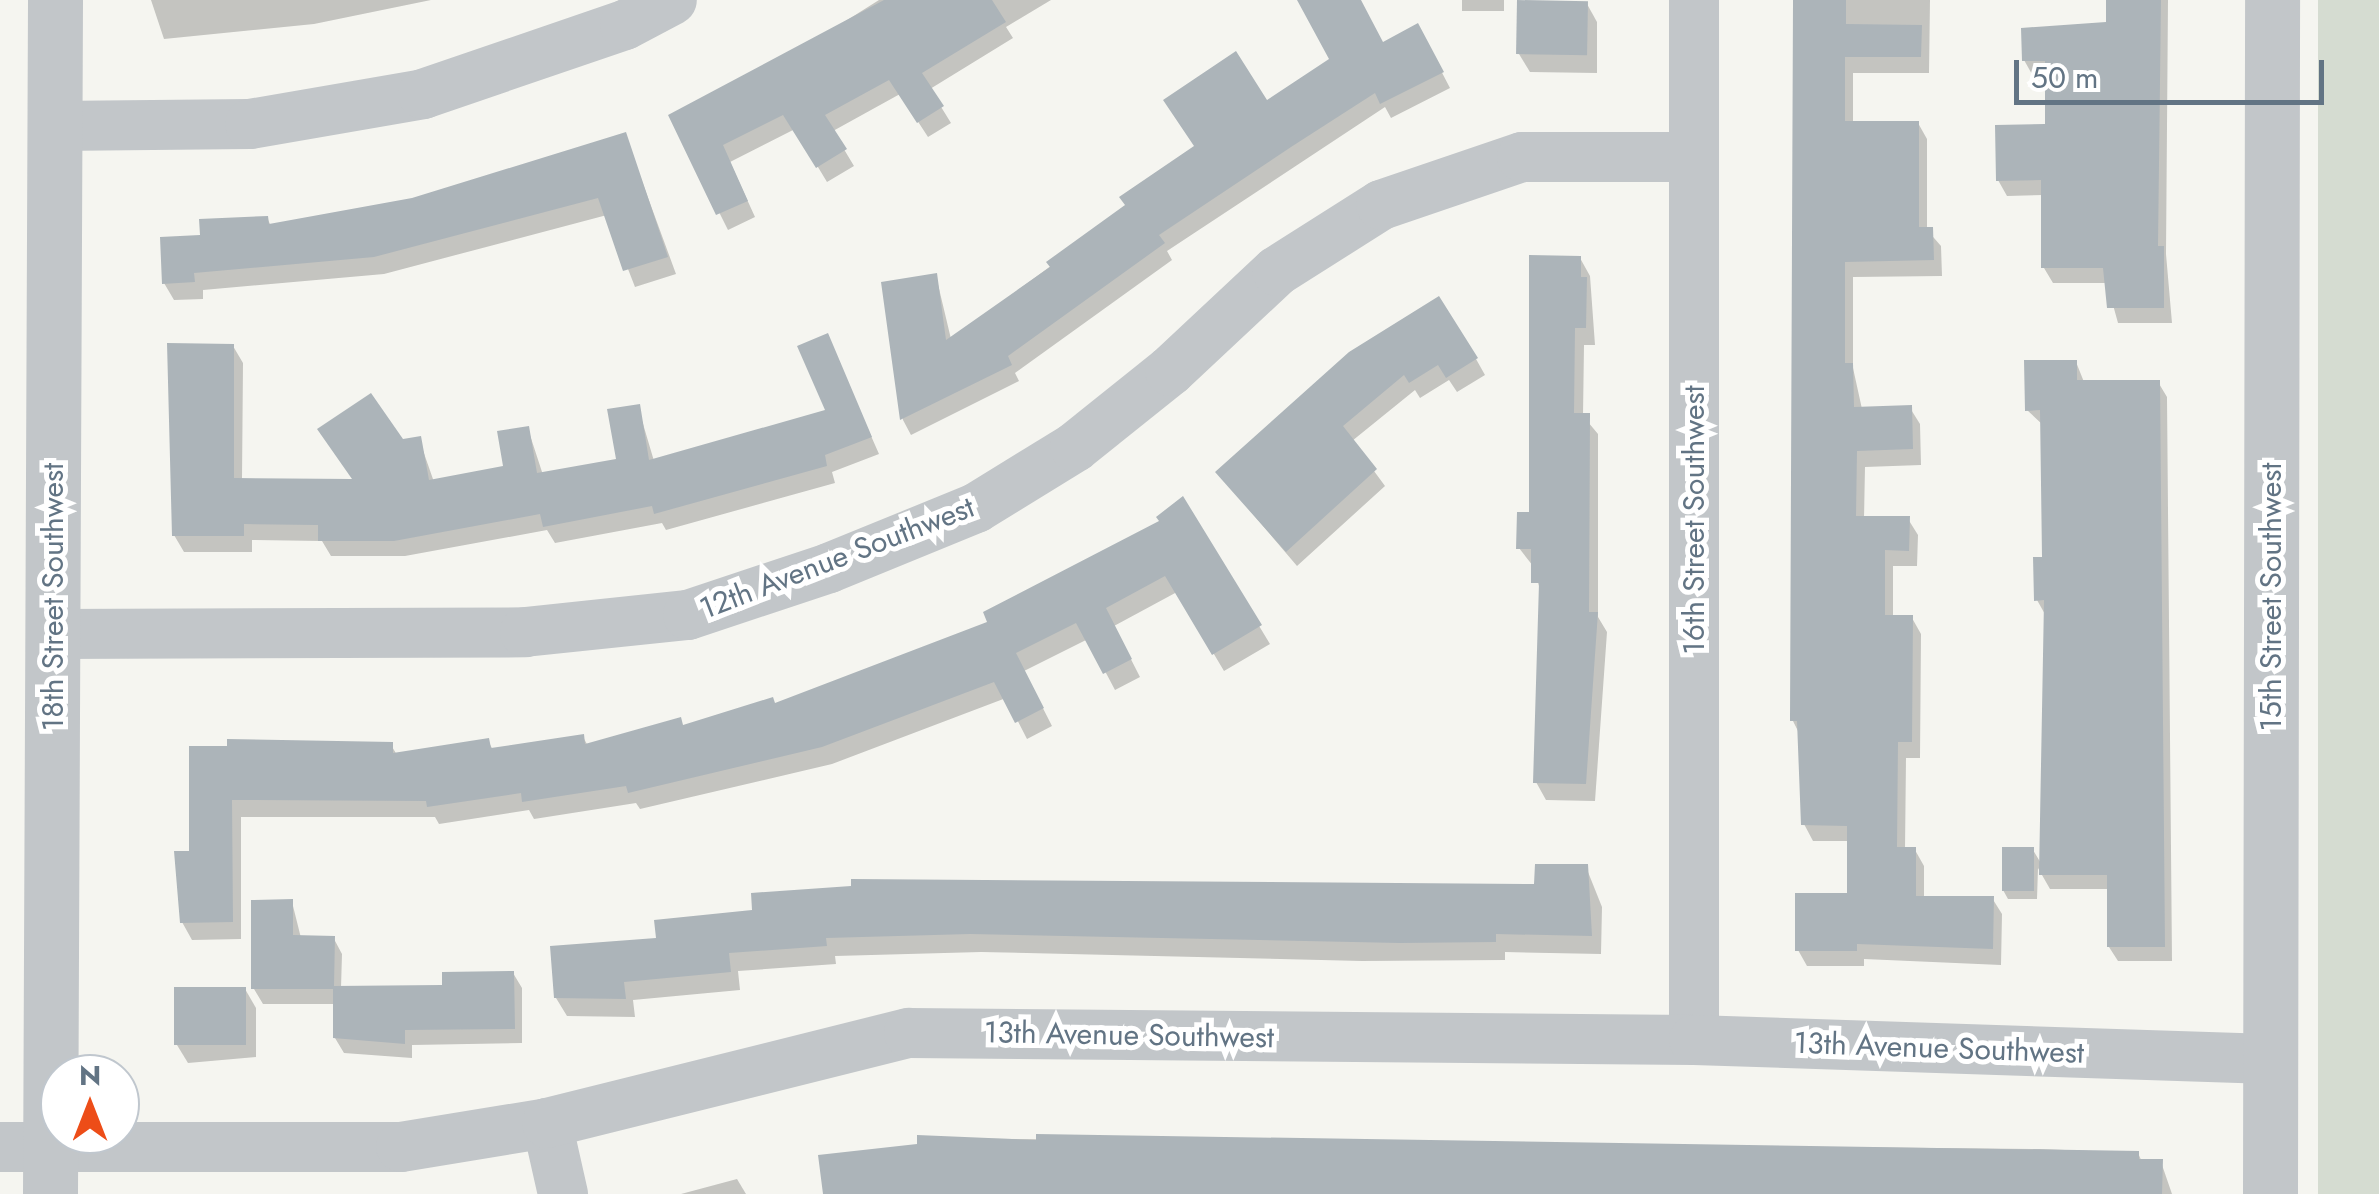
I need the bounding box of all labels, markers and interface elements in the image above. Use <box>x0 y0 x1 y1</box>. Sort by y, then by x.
scale bar <box>2019 40 2329 102</box>
text: 50 m <box>2031 56 2098 99</box>
street label: 16th Street Southwest <box>1676 385 1712 655</box>
street label: 15th Street Southwest <box>2253 462 2289 732</box>
street label: 18th Street Southwest <box>35 463 71 731</box>
street label: 12th Avenue Southwest <box>695 489 979 627</box>
street label: 13th Avenue Southwest <box>984 1014 1274 1056</box>
street label: 13th Avenue Southwest <box>1793 1025 2085 1071</box>
north arrow <box>40 1054 140 1154</box>
text: N <box>79 1055 101 1096</box>

